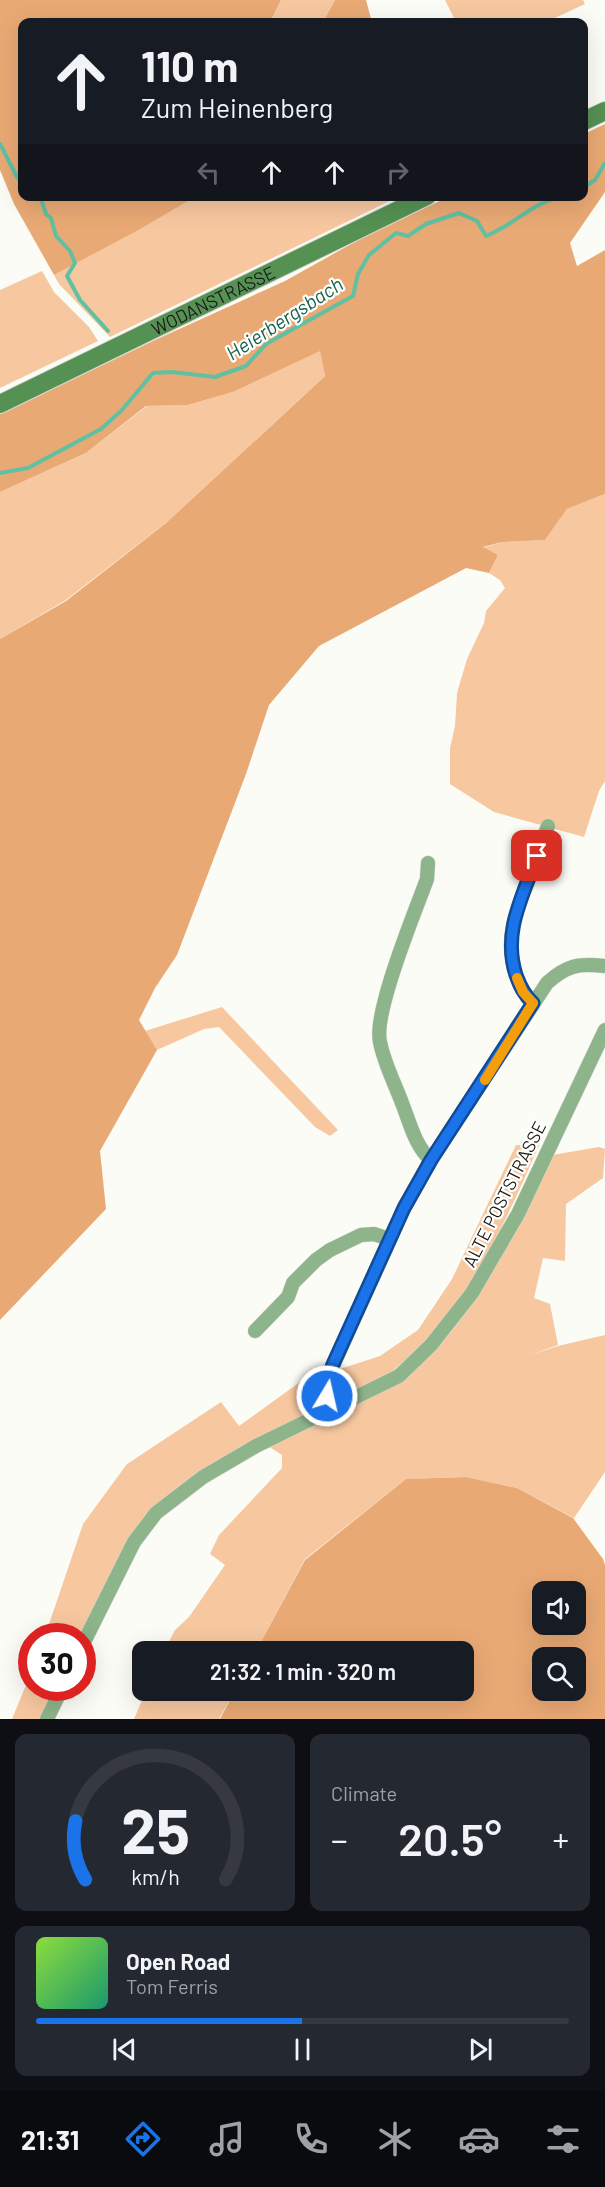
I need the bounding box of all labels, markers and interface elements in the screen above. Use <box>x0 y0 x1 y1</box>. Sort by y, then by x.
text: 110 m <box>141 40 238 90</box>
icon: ahead <box>42 42 120 120</box>
text: Zum Heinenberg <box>141 91 333 123</box>
icon: left <box>192 156 225 189</box>
icon: ahead <box>255 156 288 189</box>
icon: ahead <box>318 156 351 189</box>
icon: right <box>381 156 414 189</box>
street label: WODANSTRASSE <box>148 261 278 340</box>
water label: Heierbergsbach <box>221 271 347 365</box>
pin <box>511 830 562 881</box>
icon: arrive <box>520 839 553 872</box>
street label: ALTE POSTSTRASSE <box>458 1117 550 1271</box>
position arrow <box>295 1364 359 1428</box>
map controls <box>532 1581 586 1701</box>
button: sound <box>532 1581 586 1635</box>
speed limit sign: 30 <box>18 1623 96 1701</box>
button: search <box>532 1647 586 1701</box>
text: 21:32 · 1 min · 320 m <box>210 1658 396 1684</box>
text: Climate <box>331 1781 397 1805</box>
text: 25 <box>121 1792 189 1866</box>
text: 20.5° <box>398 1811 502 1865</box>
text: − <box>331 1819 348 1859</box>
text: + <box>552 1819 569 1859</box>
text: km/h <box>131 1864 179 1889</box>
text: Open Road <box>126 1948 230 1974</box>
text: Tom Ferris <box>126 1974 218 1998</box>
icon: previous <box>108 2033 141 2066</box>
icon: pause <box>286 2033 319 2066</box>
icon: next <box>464 2033 497 2066</box>
icon: directions <box>122 2118 164 2160</box>
icon: music <box>206 2118 248 2160</box>
icon: phone <box>290 2118 332 2160</box>
icon: climate <box>374 2118 416 2160</box>
icon: car <box>458 2118 500 2160</box>
icon: filters <box>542 2118 584 2160</box>
text: 21:31 <box>21 2123 79 2155</box>

